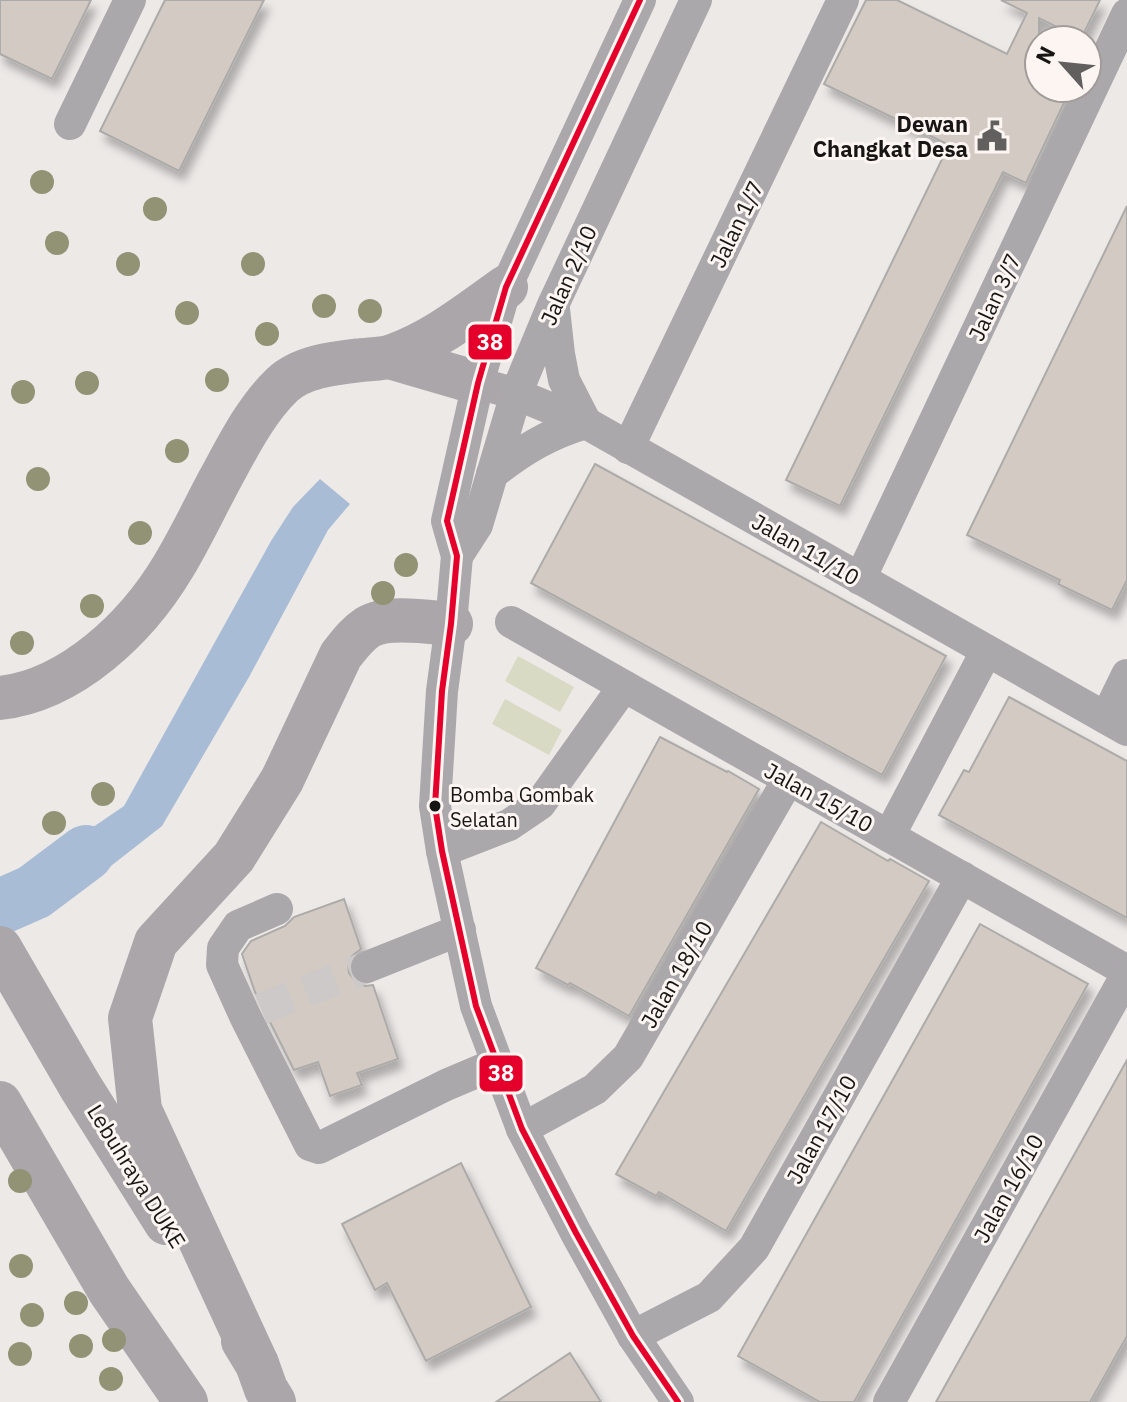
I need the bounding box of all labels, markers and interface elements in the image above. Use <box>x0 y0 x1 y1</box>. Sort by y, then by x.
north arrow <box>1023 24 1103 104</box>
text: N <box>1028 41 1061 68</box>
place label: Dewan Changkat Desa <box>813 109 968 163</box>
public building icon: Dewan Changkat Desa <box>975 119 1009 153</box>
street label: Jalan 1/7 <box>703 176 769 272</box>
street label: Jalan 2/10 <box>533 220 603 330</box>
street label: Jalan 3/7 <box>961 249 1027 345</box>
line badge: 38 <box>467 323 513 361</box>
text: 38 <box>477 327 503 356</box>
street label: Jalan 11/10 <box>747 507 865 591</box>
street label: Jalan 15/10 <box>760 755 878 839</box>
place label: Bomba Gombak Selatan <box>450 781 595 833</box>
marker: Bomba Gombak Selatan <box>427 798 443 814</box>
street label: Jalan 18/10 <box>634 915 718 1033</box>
line badge: 38 <box>478 1054 524 1093</box>
text: 38 <box>488 1058 514 1087</box>
street label: Jalan 17/10 <box>779 1070 863 1188</box>
street label: Lebuhraya DUKE <box>81 1099 193 1253</box>
street label: Jalan 16/10 <box>966 1129 1050 1247</box>

